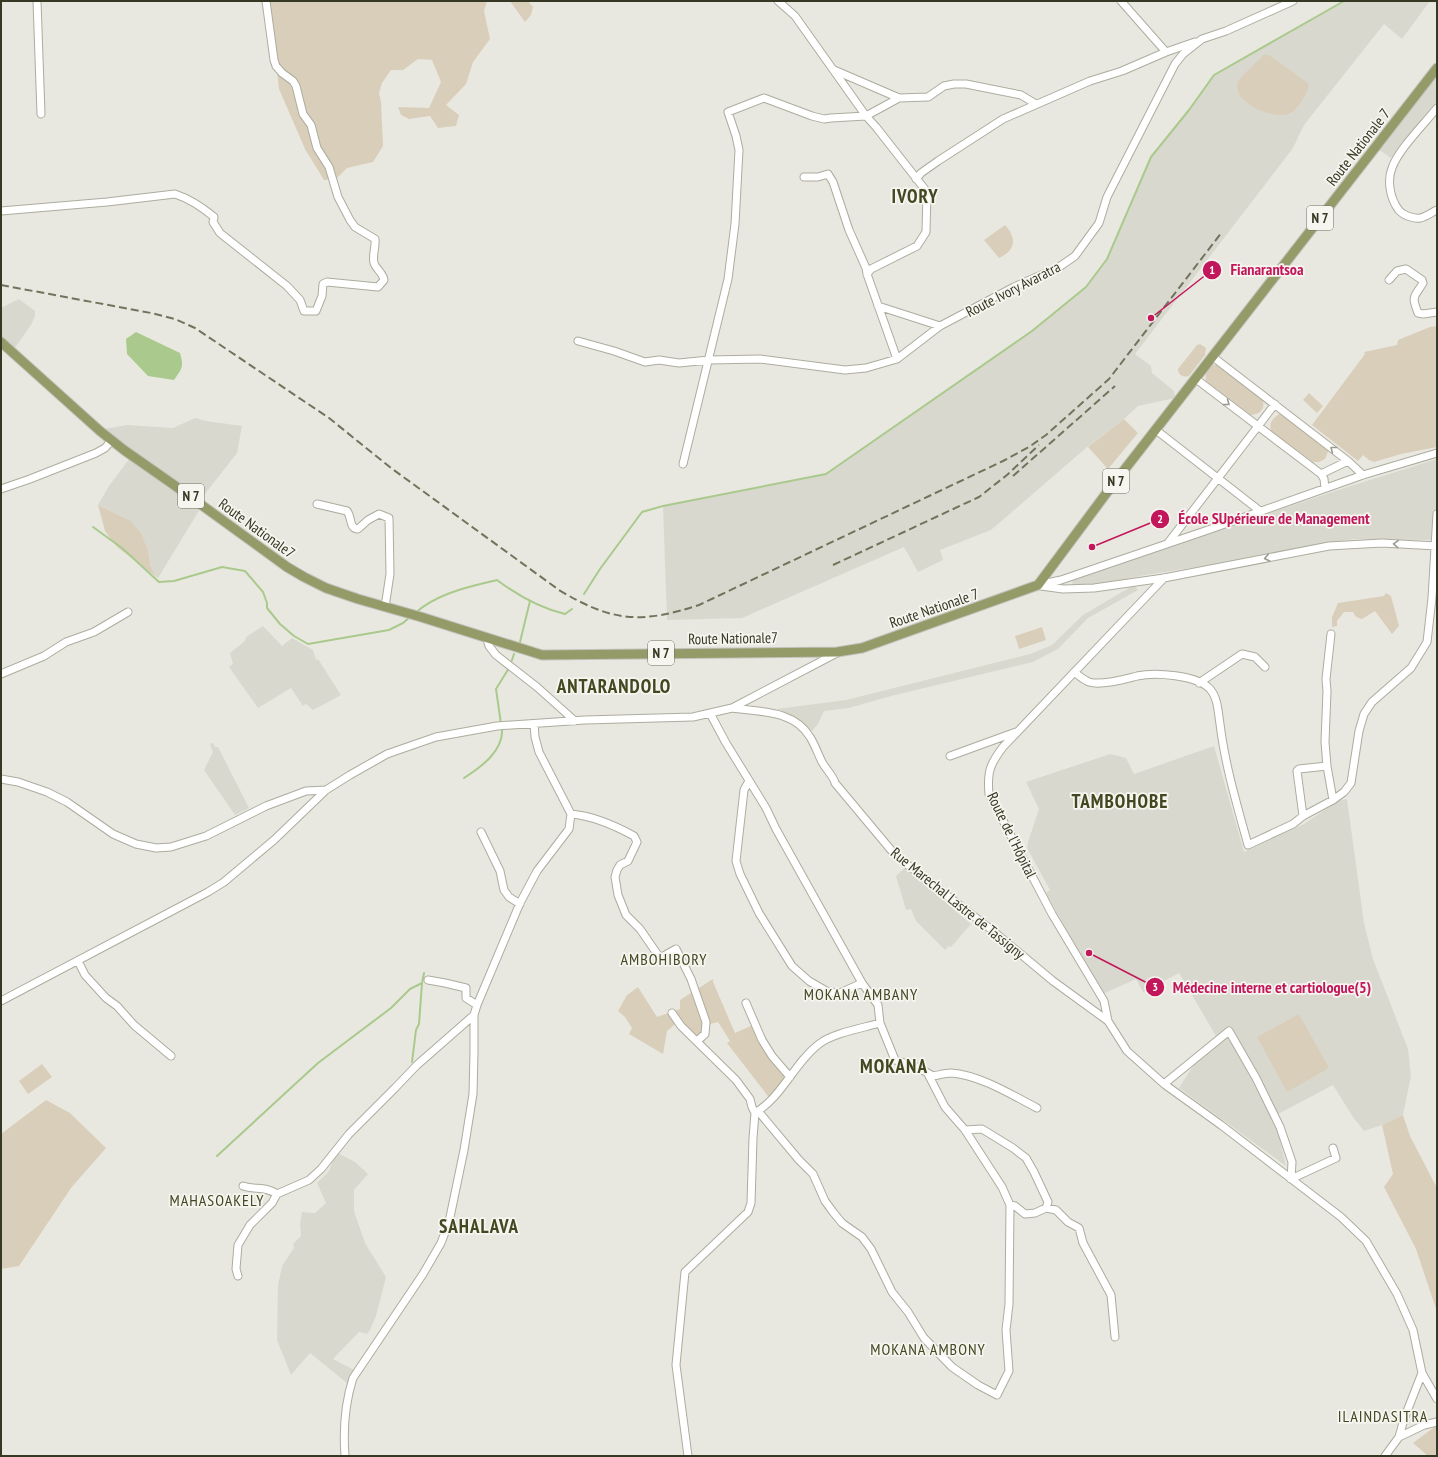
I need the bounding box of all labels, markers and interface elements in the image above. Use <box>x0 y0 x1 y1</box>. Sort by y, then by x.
street label: Route Nationale 7 <box>1322 104 1394 190</box>
district label: IVORY <box>891 184 939 208</box>
road number: N 7 <box>1307 206 1333 230</box>
callout: Fianarantsoa <box>1202 256 1311 284</box>
street label: Route Ivory Avaratra <box>963 257 1063 321</box>
text: Fianarantsoa <box>1230 259 1304 279</box>
text: 1 <box>1209 262 1215 277</box>
one-way arrow <box>1222 398 1229 405</box>
one-way arrow <box>1331 447 1338 454</box>
road number: N 7 <box>1103 469 1129 493</box>
road number: N 7 <box>178 484 204 508</box>
street label: Route Nationale7 <box>215 494 299 562</box>
callout: École SUpérieure de Management <box>1150 505 1378 533</box>
text: École SUpérieure de Management <box>1178 508 1370 528</box>
text: 2 <box>1157 511 1163 526</box>
one-way arrow <box>1393 540 1399 548</box>
one-way arrow <box>1264 553 1270 562</box>
street label: Route Nationale 7 <box>887 584 981 632</box>
street label: Route Nationale7 <box>688 628 778 648</box>
road number: N 7 <box>648 641 674 665</box>
district label: ANTARANDOLO <box>556 674 671 698</box>
street label: Route de l'Hôpital <box>983 789 1041 881</box>
district label: TAMBOHOBE <box>1072 789 1168 813</box>
street label: Rue Marechal Lastre de Tassigny <box>887 843 1029 963</box>
district label: AMBOHIBORY <box>621 949 707 969</box>
callout: Médecine interne et cartiologue(5) <box>1145 973 1380 1001</box>
text: Médecine interne et cartiologue(5) <box>1173 977 1371 997</box>
text: 3 <box>1152 979 1158 994</box>
district label: MOKANA AMBANY <box>804 984 918 1004</box>
district label: MOKANA <box>860 1054 928 1078</box>
district label: MAHASOAKELY <box>169 1190 265 1210</box>
district label: SAHALAVA <box>439 1214 519 1238</box>
district label: MOKANA AMBONY <box>870 1339 986 1359</box>
district label: ILAINDASITRA <box>1338 1406 1428 1426</box>

